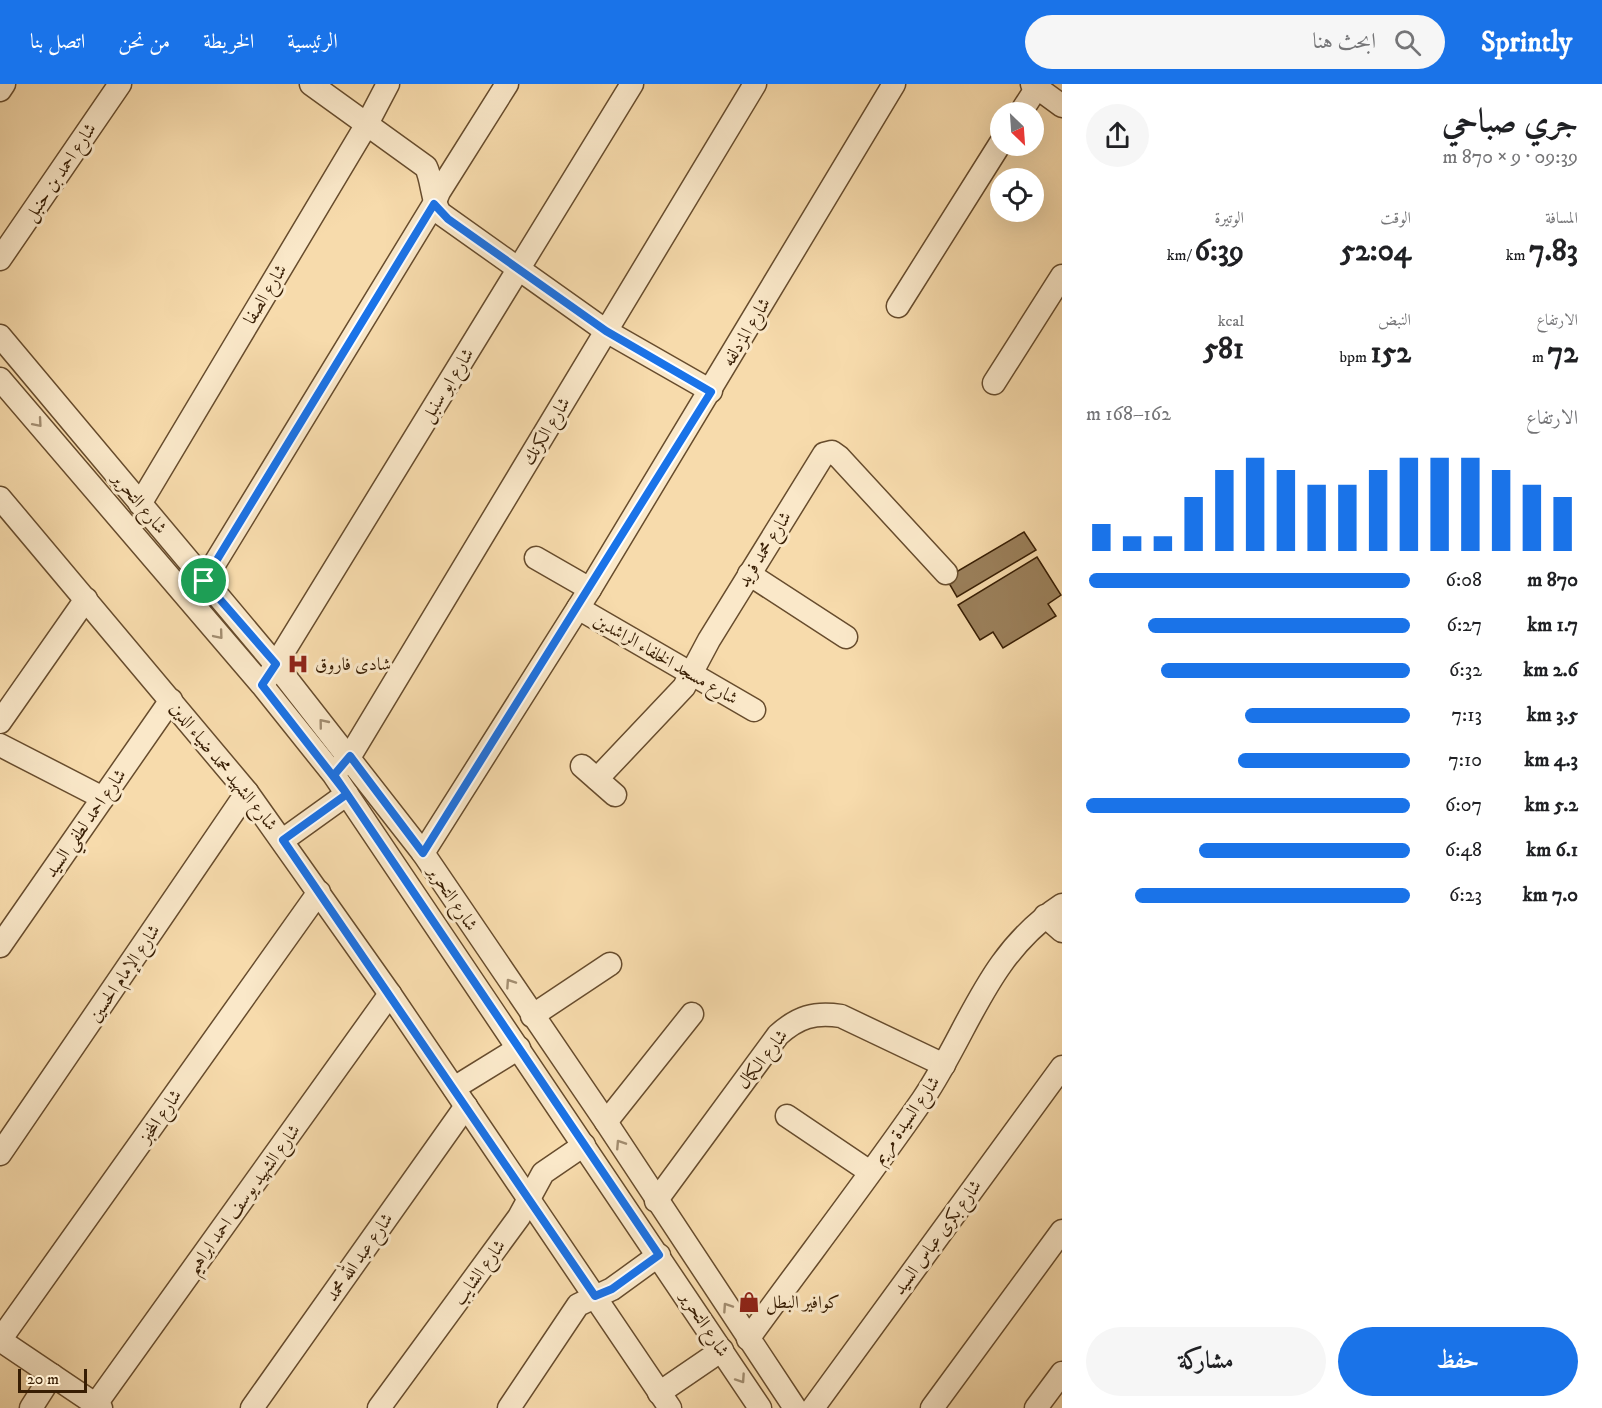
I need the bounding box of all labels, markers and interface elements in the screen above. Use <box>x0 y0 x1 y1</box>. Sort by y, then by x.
search box <box>1025 15 1445 69</box>
text: Sprintly <box>1481 25 1572 60</box>
icon: search <box>1391 26 1424 59</box>
text: ابحث هنا <box>1313 28 1376 55</box>
text: اتصل بنا <box>30 29 85 55</box>
text: من نحن <box>118 29 170 55</box>
text: الخريطة <box>203 29 254 55</box>
text: الرئيسية <box>287 29 338 55</box>
north arrow <box>990 102 1044 156</box>
map controls <box>990 102 1044 222</box>
text: جري صباحي <box>1442 102 1578 143</box>
button: share <box>1086 104 1149 167</box>
street label: شارع احمد بن حنبل <box>20 119 104 228</box>
text: 09:39 · 9 × 870 m <box>1442 145 1578 170</box>
button: locate <box>990 168 1044 222</box>
text: الوتيرة <box>1214 208 1244 228</box>
text: الوقت <box>1380 208 1411 228</box>
text: المسافة <box>1545 208 1578 228</box>
text: 6:39 <box>1194 233 1244 270</box>
text: 52:04 <box>1340 233 1411 270</box>
text: 7.83 <box>1529 233 1578 270</box>
text: /km <box>1167 245 1194 265</box>
text: km <box>1506 245 1529 265</box>
street label: شارع الصفا <box>239 261 295 330</box>
street label: شارع المزدلفه <box>718 294 779 372</box>
text: النبض <box>1378 310 1411 330</box>
text: الارتفاع <box>1536 310 1578 330</box>
text: kcal <box>1218 311 1244 331</box>
text: 581 <box>1203 331 1244 368</box>
text: 152 <box>1371 335 1411 372</box>
text: 72 <box>1547 335 1578 372</box>
street label: شارع ابو سنبل <box>416 344 482 428</box>
text: bpm <box>1340 347 1371 367</box>
text: m <box>1532 347 1547 367</box>
street label: شارع الكرنك <box>518 393 578 471</box>
text: 162–168 m <box>1086 402 1171 427</box>
text: الارتفاع <box>1526 406 1578 431</box>
one-way arrow <box>31 416 42 427</box>
street label: شارع التحرير <box>104 467 171 541</box>
street label: شارع محمد فريد <box>733 508 799 593</box>
pin <box>178 555 229 606</box>
icon: arrive <box>187 564 220 597</box>
text: 6:08 <box>1446 568 1482 593</box>
text: 870 m <box>1527 568 1578 593</box>
street label: شارع مسجد الخلفاء الراشدين <box>588 610 742 713</box>
text: 6:27 <box>1446 613 1482 638</box>
text: 1.7 km <box>1527 613 1578 638</box>
one-way arrow <box>212 628 223 639</box>
hospital icon: شادى فاروق <box>286 652 310 676</box>
place label: شادى فاروق <box>315 654 391 676</box>
text: 6:32 <box>1449 658 1482 683</box>
text: 2.6 km <box>1523 658 1578 683</box>
street label: شارع الشهيد محمد ضياء الدين <box>162 698 282 837</box>
text: 7:13 <box>1451 703 1482 728</box>
text: 3.5 km <box>1527 703 1578 728</box>
one-way arrow <box>319 718 330 729</box>
text: 7:10 <box>1448 748 1482 773</box>
text: 4.3 km <box>1525 748 1578 773</box>
street label: شارع احمد لطفي السيد <box>40 765 136 886</box>
text: 6:07 <box>1445 793 1482 818</box>
text: 5.2 km <box>1525 793 1578 818</box>
text: 6:48 <box>1445 838 1482 863</box>
text: 6.1 km <box>1526 838 1578 863</box>
street label: شارع التحرير <box>419 860 482 937</box>
text: 6:23 <box>1449 883 1482 908</box>
text: 7.0 km <box>1523 883 1578 908</box>
street label: شارع الإمام الحسين <box>84 921 169 1029</box>
one-way arrow <box>506 979 517 990</box>
street label: شارع الكمال <box>733 1025 795 1096</box>
street label: شارع السيدة مريم <box>868 1072 949 1171</box>
street label: شارع المخبز <box>133 1086 190 1151</box>
street label: شارع الشهيد يوسف احمد ابراهيم <box>182 1120 310 1282</box>
one-way arrow <box>616 1140 627 1151</box>
street label: شارع بكرى عباس السيد <box>889 1176 989 1301</box>
street label: شارع عبد الله محمد <box>318 1207 401 1308</box>
street label: شارع الشايب <box>449 1235 513 1311</box>
street label: شارع التحرير <box>671 1286 733 1363</box>
shop icon: كوافير البطل <box>737 1290 761 1314</box>
place label: كوافير البطل <box>766 1292 840 1315</box>
one-way arrow <box>723 1303 734 1314</box>
button: مشاركة <box>1086 1327 1326 1396</box>
button: حفظ <box>1338 1327 1578 1396</box>
scale bar <box>18 1366 87 1394</box>
text: 20 m <box>27 1369 59 1389</box>
one-way arrow <box>734 1372 745 1383</box>

